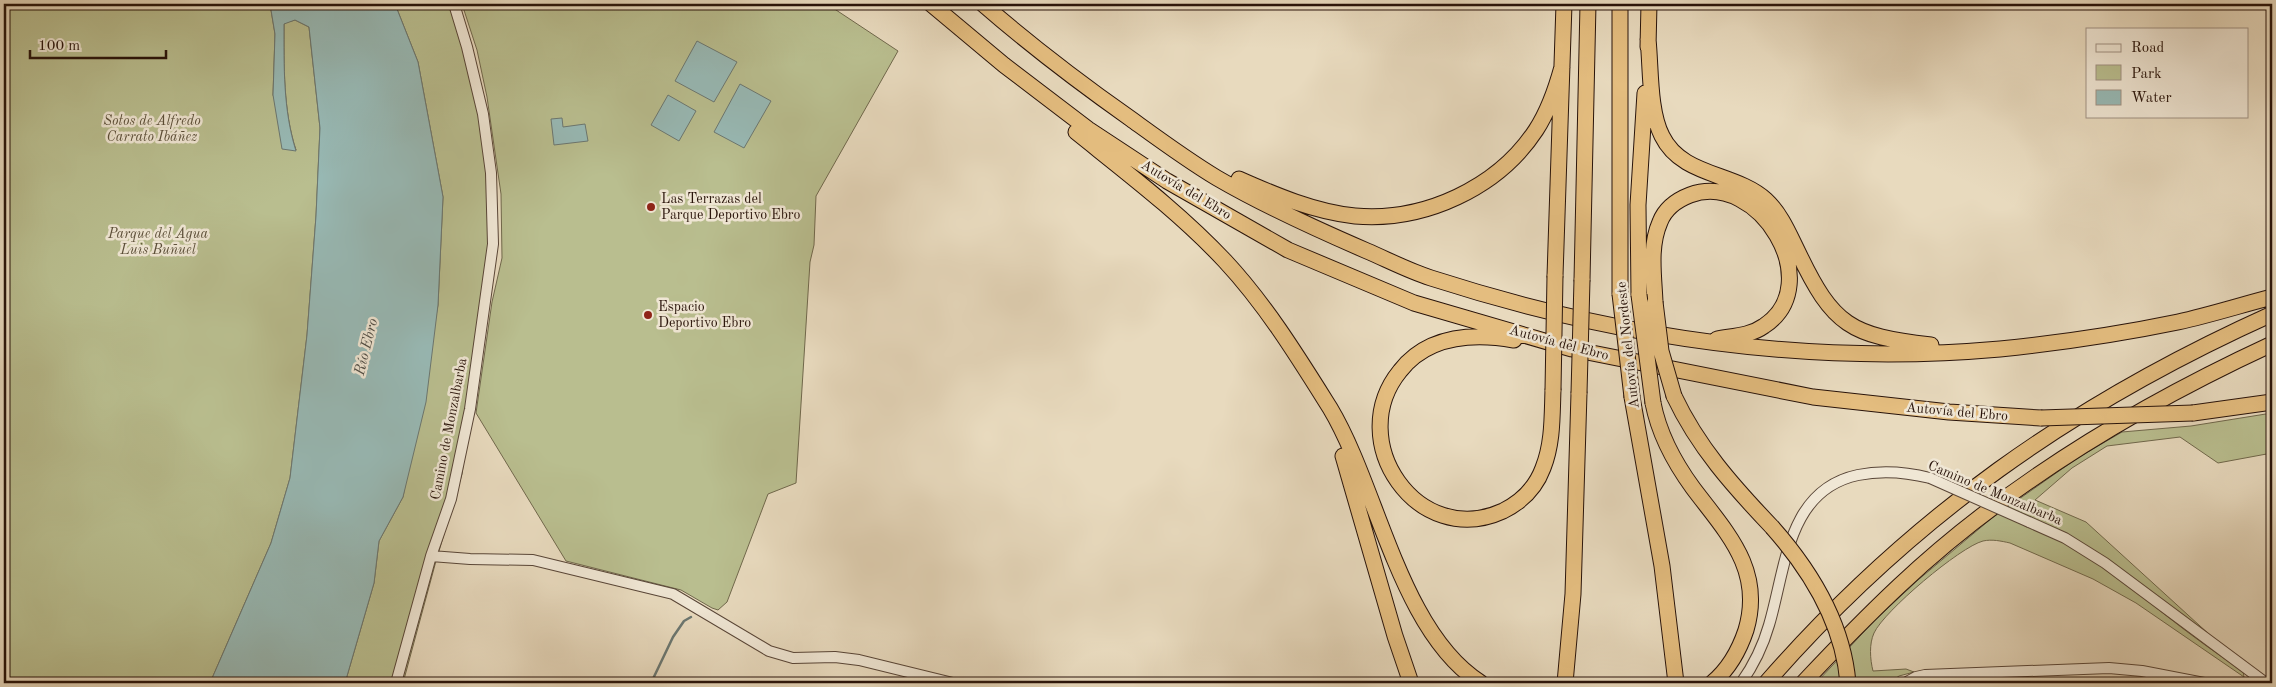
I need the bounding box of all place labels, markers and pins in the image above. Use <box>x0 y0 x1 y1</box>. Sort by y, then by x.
place label: Las Terrazas del Parque Deportivo Ebro <box>661 192 801 222</box>
marker: Las Terrazas del Parque Deportivo Ebro <box>645 201 657 213</box>
place label: Espacio Deportivo Ebro <box>658 300 751 330</box>
marker: Espacio Deportivo Ebro <box>642 309 654 321</box>

